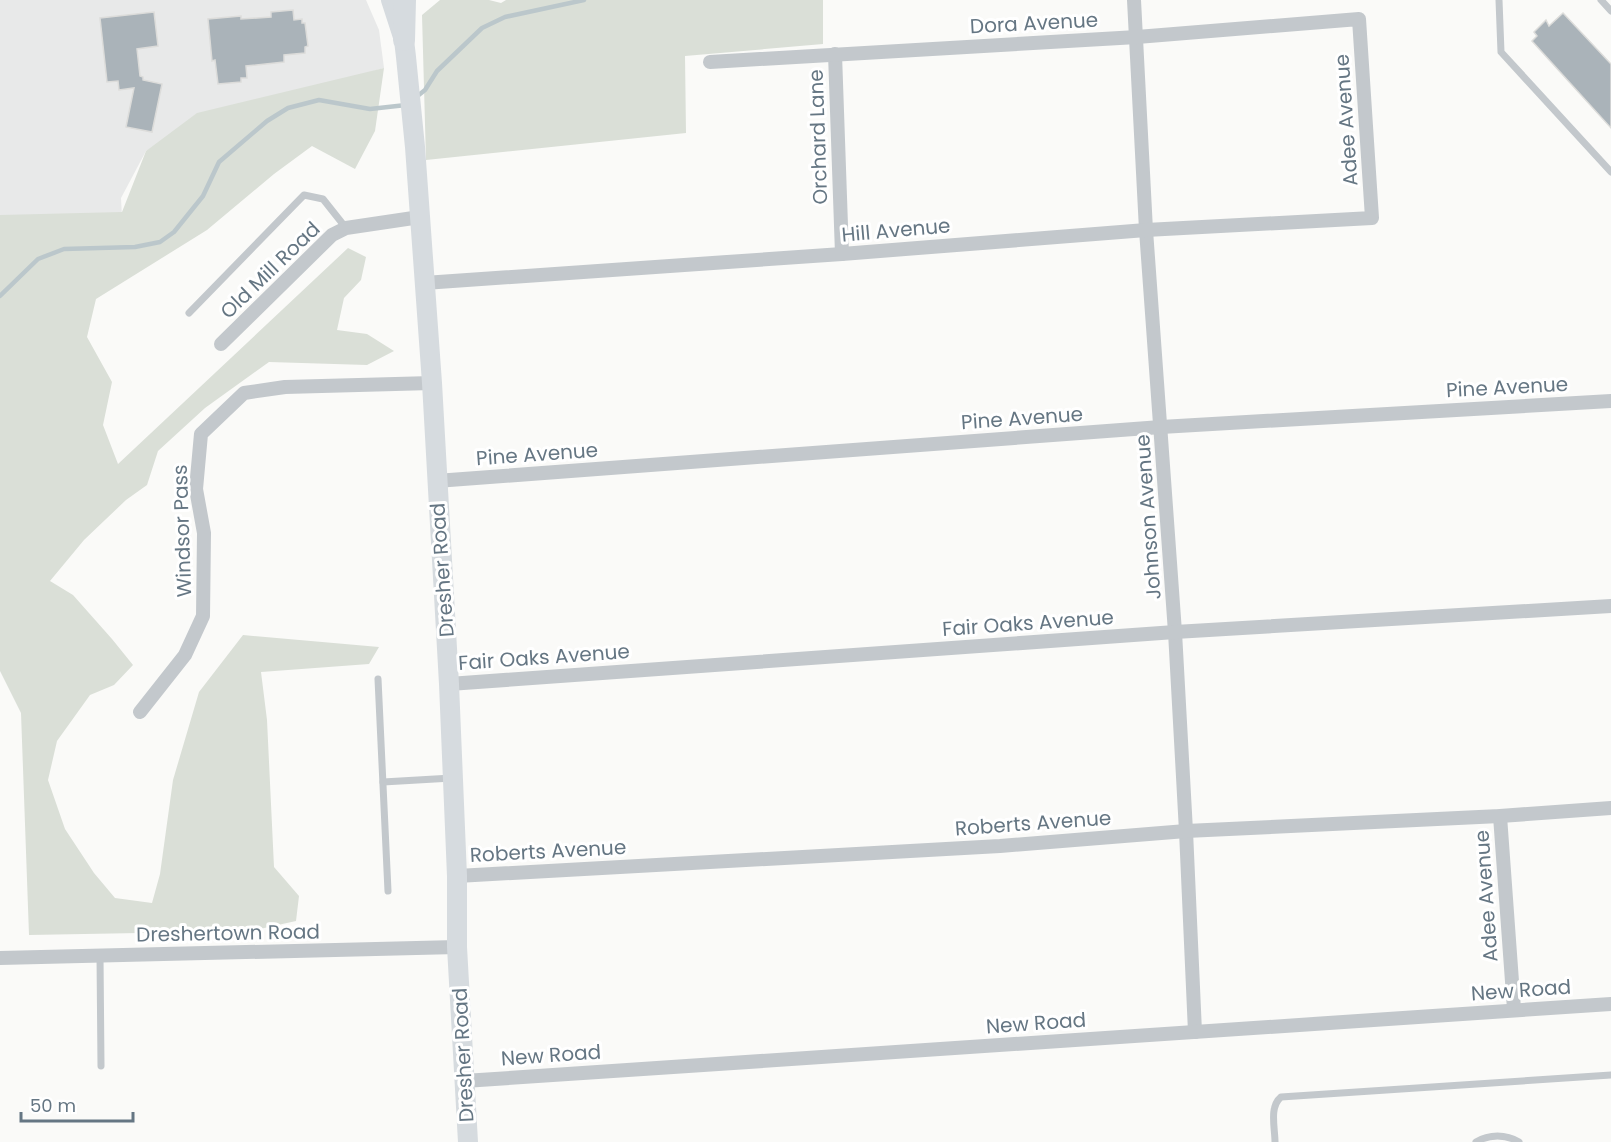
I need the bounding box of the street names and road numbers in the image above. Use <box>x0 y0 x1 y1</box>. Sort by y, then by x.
street label: Dora Avenue <box>969 6 1099 40</box>
street label: Adee Avenue <box>1327 53 1365 187</box>
street label: Orchard Lane <box>802 69 834 205</box>
street label: Hill Avenue <box>840 211 952 249</box>
street label: Old Mill Road <box>214 215 326 325</box>
street label: Pine Avenue <box>1445 370 1569 404</box>
street label: Pine Avenue <box>960 400 1084 436</box>
street label: Johnson Avenue <box>1128 433 1168 601</box>
street label: Pine Avenue <box>475 436 599 472</box>
street label: Windsor Pass <box>166 464 198 598</box>
street label: Dresher Road <box>423 502 461 638</box>
street label: Fair Oaks Avenue <box>941 603 1115 643</box>
street label: Fair Oaks Avenue <box>457 637 631 677</box>
street label: Roberts Avenue <box>954 804 1112 842</box>
street label: Adee Avenue <box>1467 829 1505 963</box>
street label: Roberts Avenue <box>469 833 627 869</box>
street label: Dreshertown Road <box>136 917 320 949</box>
street label: New Road <box>1470 973 1572 1007</box>
street label: Dresher Road <box>446 987 480 1123</box>
street label: New Road <box>985 1006 1087 1040</box>
street label: New Road <box>500 1038 602 1072</box>

